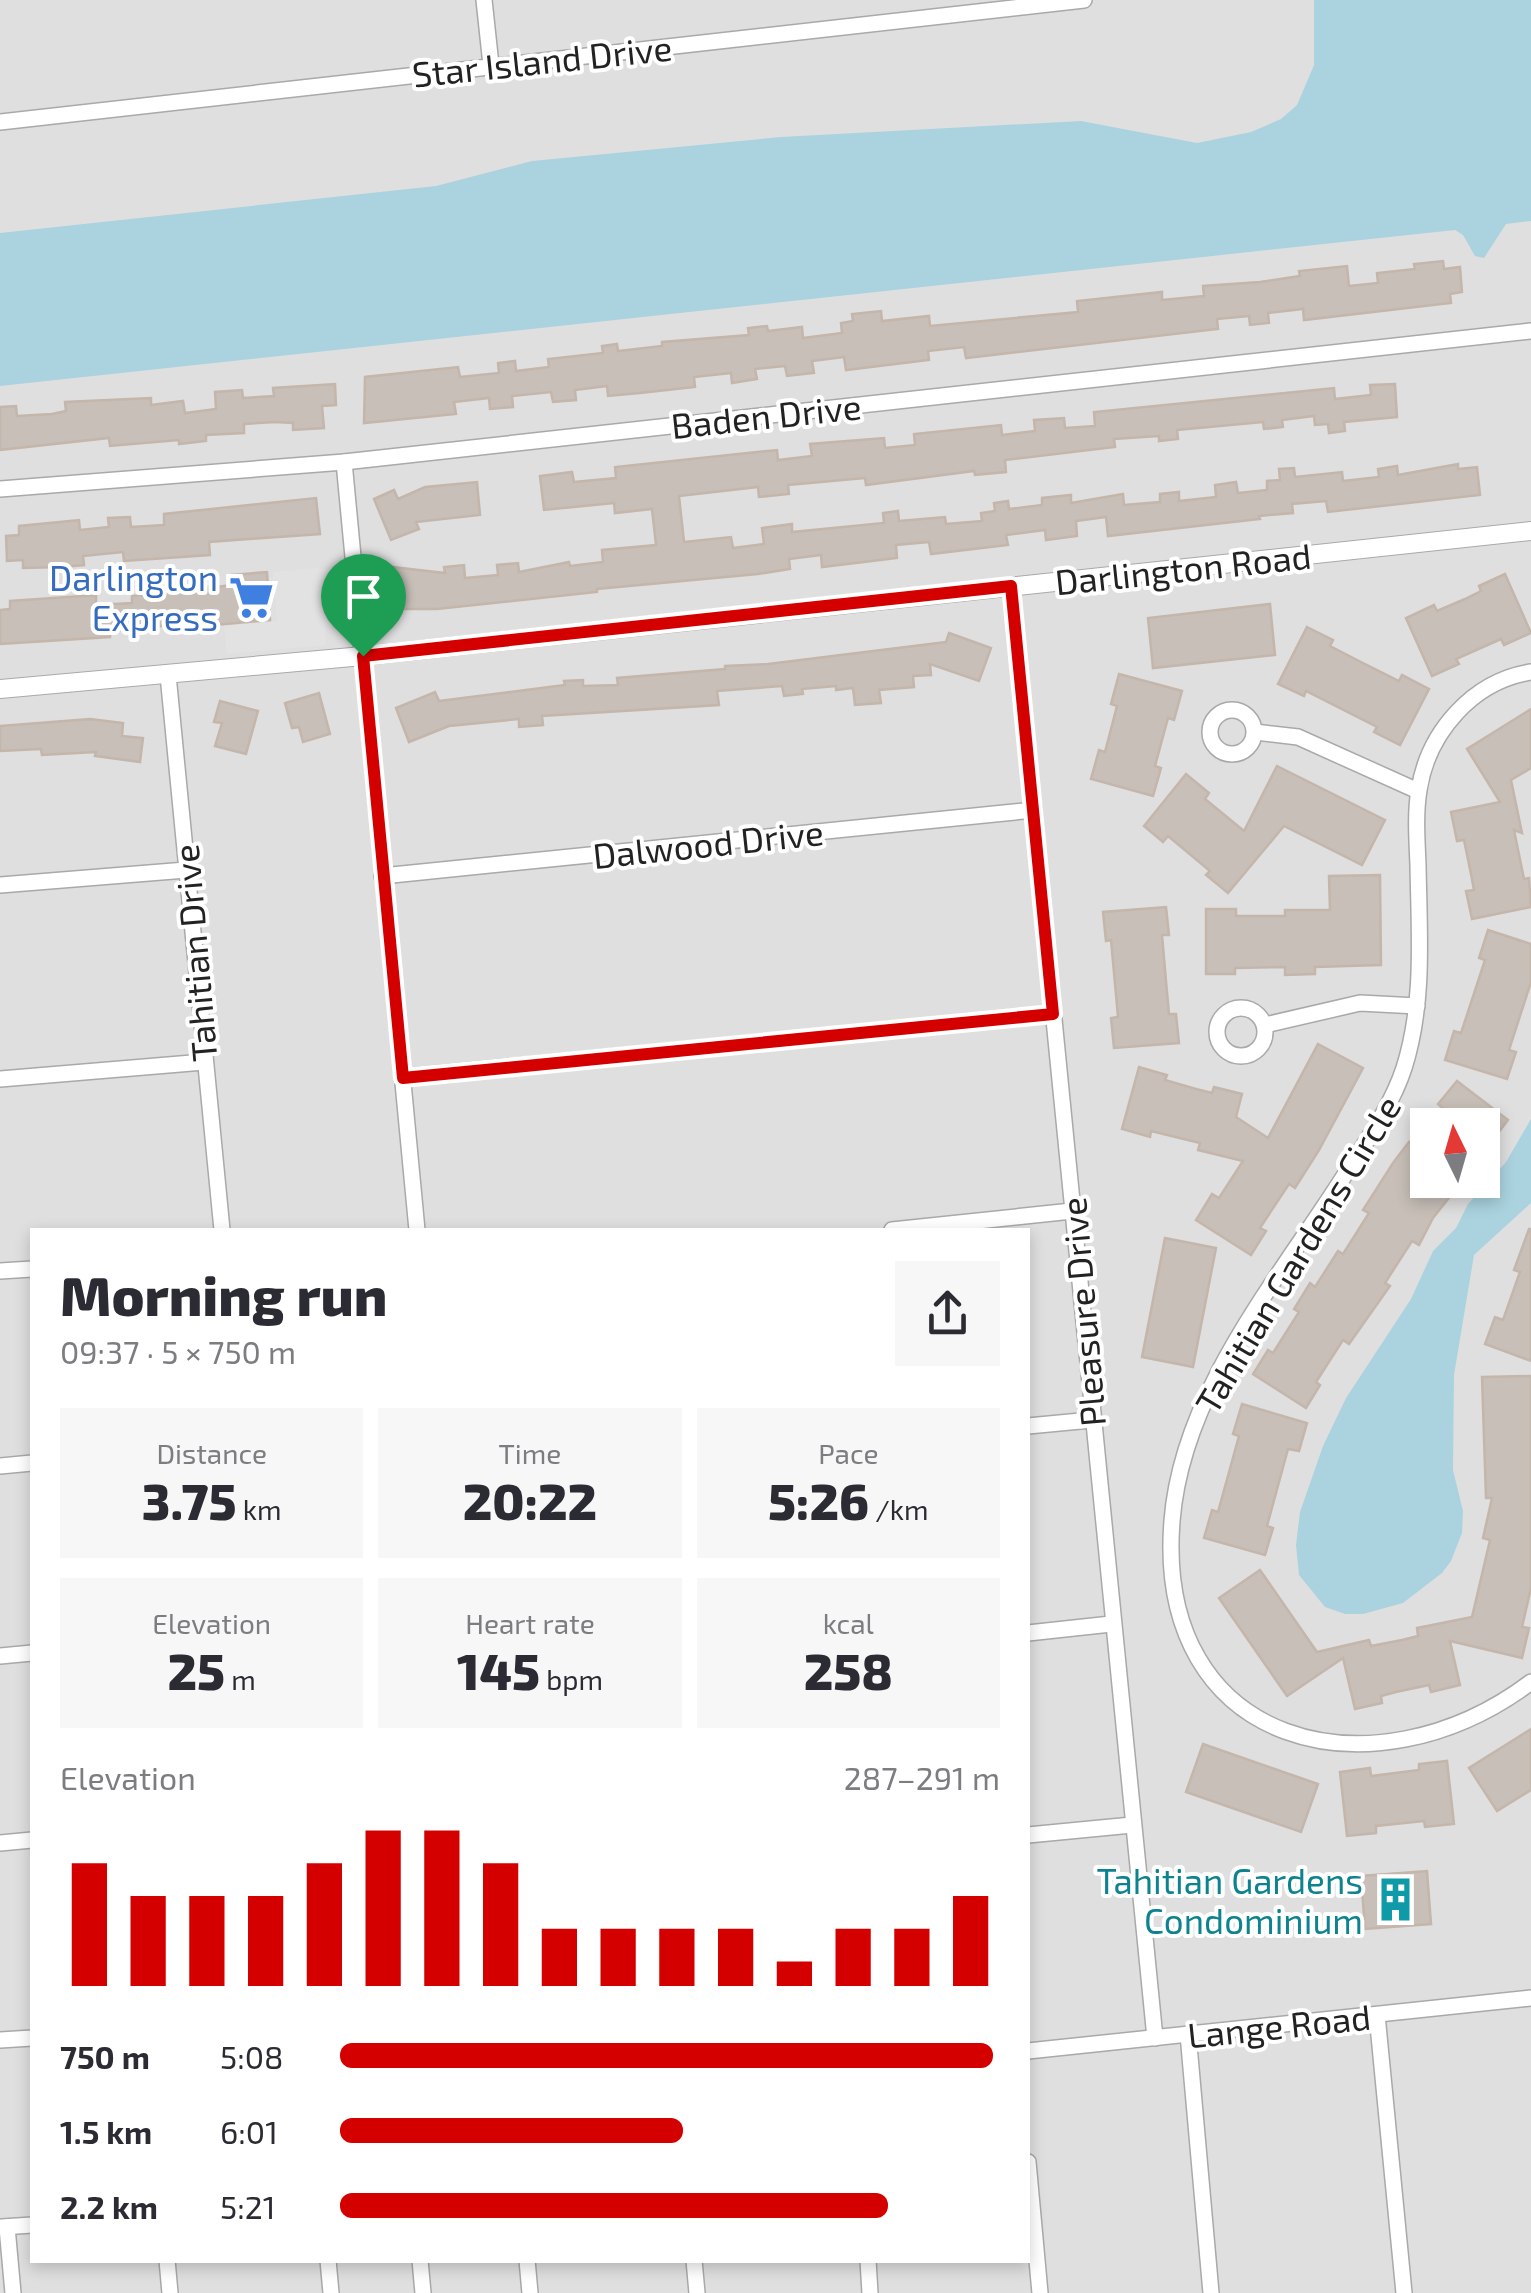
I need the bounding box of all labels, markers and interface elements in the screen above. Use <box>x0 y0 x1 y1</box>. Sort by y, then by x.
street label: Star Island Drive <box>410 25 674 95</box>
street label: Baden Drive <box>669 384 863 446</box>
street label: Darlington Road <box>1053 534 1313 602</box>
pin <box>321 554 406 657</box>
place label: Darlington Express <box>49 556 218 638</box>
icon: arrive <box>336 569 391 624</box>
supermarket icon: Darlington Express <box>227 573 275 621</box>
street label: Dalwood Drive <box>591 810 825 876</box>
street label: Tahitian Drive <box>164 843 224 1063</box>
street label: Tahitian Gardens Circle <box>1186 1088 1408 1420</box>
north arrow <box>1410 1108 1500 1198</box>
map controls <box>1410 1108 1500 1198</box>
street label: Pleasure Drive <box>1051 1196 1113 1428</box>
text: Morning run <box>60 1261 388 1327</box>
button: share <box>895 1261 1000 1366</box>
text: 09:37 · 5 × 750 m <box>60 1332 296 1370</box>
text: Distance <box>156 1436 267 1470</box>
text: Time <box>499 1436 561 1470</box>
text: Pace <box>818 1436 878 1470</box>
text: 3.75 <box>142 1470 236 1530</box>
text: 20:22 <box>463 1470 597 1530</box>
text: 5:26 <box>768 1470 869 1530</box>
text: km <box>236 1492 281 1526</box>
text: /km <box>869 1492 929 1526</box>
text: Elevation <box>152 1606 271 1640</box>
text: Heart rate <box>465 1606 595 1640</box>
text: kcal <box>823 1606 874 1640</box>
text: 25 <box>167 1640 225 1700</box>
text: 145 <box>457 1640 540 1700</box>
text: 258 <box>804 1640 893 1700</box>
text: m <box>225 1662 256 1696</box>
text: bpm <box>540 1662 603 1696</box>
text: Elevation <box>60 1758 196 1796</box>
text: 287–291 m <box>844 1758 1000 1796</box>
place label: Tahitian Gardens Condominium <box>1097 1859 1363 1941</box>
building icon: Tahitian Gardens Condominium <box>1372 1876 1420 1924</box>
street label: Lange Road <box>1185 1994 1373 2056</box>
text: 750 m <box>60 2037 150 2075</box>
text: 5:08 <box>220 2037 283 2075</box>
text: 1.5 km <box>60 2112 152 2150</box>
text: 6:01 <box>220 2112 278 2150</box>
text: 2.2 km <box>60 2187 158 2225</box>
text: 5:21 <box>220 2187 275 2225</box>

